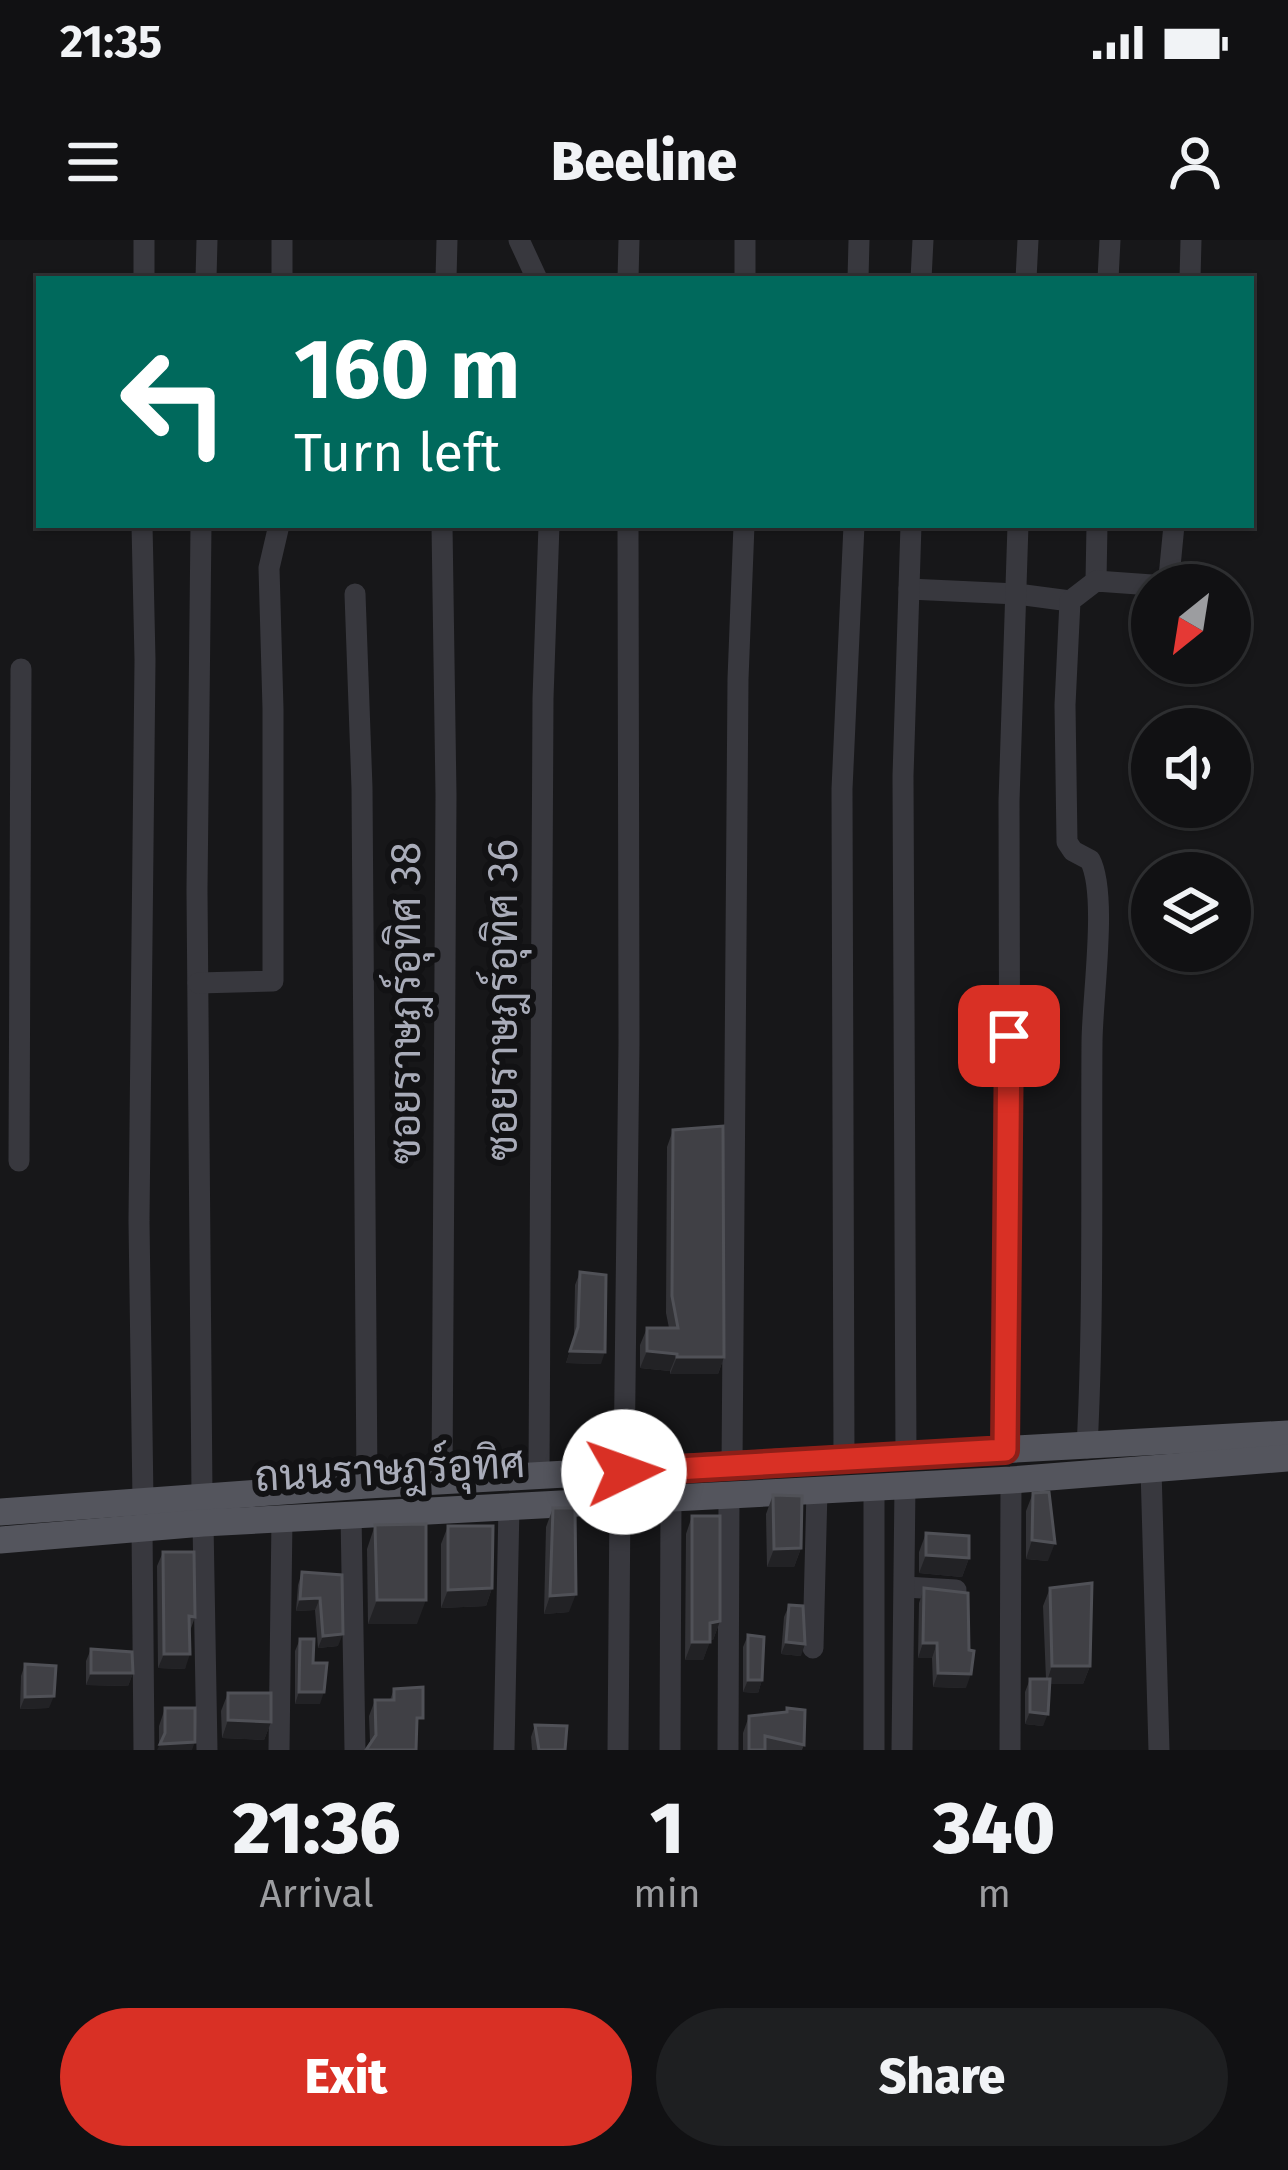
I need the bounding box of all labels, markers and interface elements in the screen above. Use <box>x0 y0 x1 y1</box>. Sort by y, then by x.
text: 21:35 <box>60 15 162 69</box>
icon: menu <box>60 129 126 195</box>
icon: person <box>1162 129 1228 195</box>
text: Beeline <box>551 130 737 194</box>
text: 160 m <box>294 319 520 420</box>
icon: left <box>96 324 252 480</box>
text: Turn left <box>294 421 501 485</box>
north arrow <box>1131 564 1251 684</box>
map controls <box>1131 564 1251 972</box>
button: sound <box>1131 708 1251 828</box>
street label: ซอยราษฎร์อุทิศ 36 <box>476 839 532 1161</box>
street label: ซอยราษฎร์อุทิศ 38 <box>379 842 435 1164</box>
button: layers <box>1131 852 1251 972</box>
pin <box>958 985 1060 1087</box>
icon: arrive <box>976 1003 1042 1069</box>
position arrow <box>561 1409 687 1535</box>
street label: ถนนราษฎร์อุทิศ <box>253 1436 527 1506</box>
text: 21:36 <box>233 1786 401 1872</box>
text: 1 <box>650 1786 684 1872</box>
text: 340 <box>933 1786 1055 1872</box>
text: Arrival <box>260 1871 374 1917</box>
text: min <box>633 1871 701 1917</box>
text: m <box>978 1871 1011 1917</box>
button: Exit <box>60 2008 632 2146</box>
button: Share <box>656 2008 1228 2146</box>

